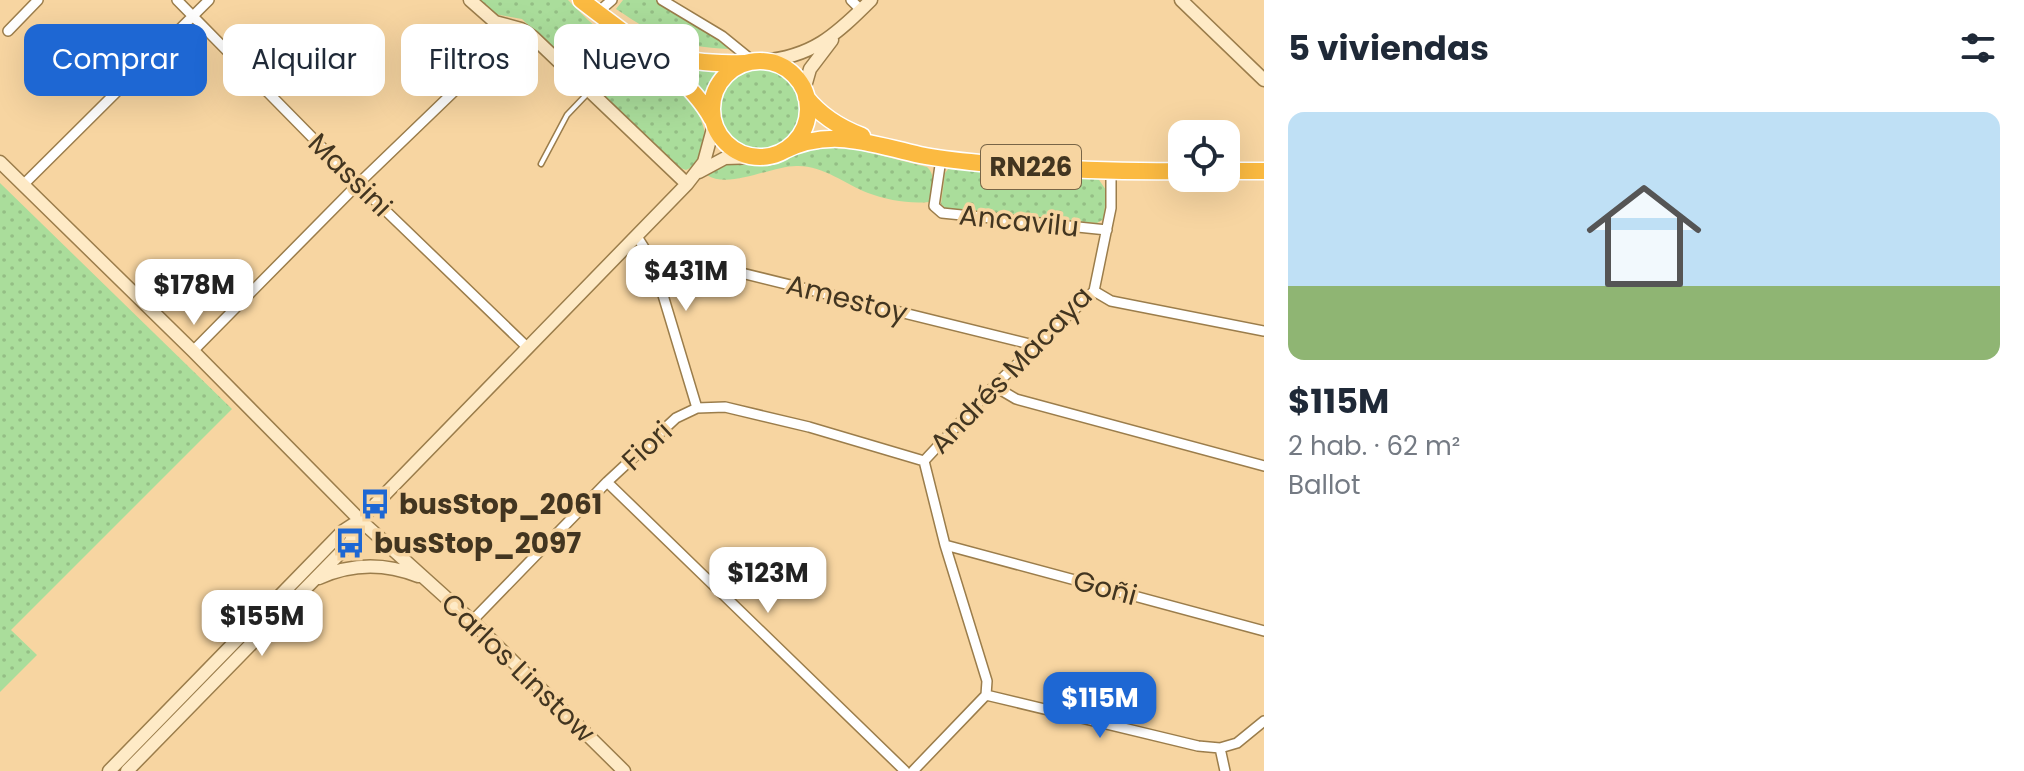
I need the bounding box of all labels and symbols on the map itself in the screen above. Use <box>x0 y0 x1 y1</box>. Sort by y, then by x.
street label: Massini <box>299 124 401 226</box>
road number: RN226 <box>981 145 1081 189</box>
street label: Ancavilu <box>957 195 1081 247</box>
pin: $431M <box>630 245 742 313</box>
pin: $178M <box>138 259 250 327</box>
street label: Amestoy <box>782 265 912 333</box>
street label: Andrés Macaya <box>921 278 1101 462</box>
street label: Fiori <box>613 413 681 479</box>
place label: busStop_2061 <box>399 485 602 524</box>
bus stop icon: busStop_2061 <box>358 487 392 521</box>
place label: busStop_2097 <box>374 524 581 563</box>
bus stop icon: busStop_2097 <box>333 526 367 560</box>
pin: $123M <box>712 547 824 615</box>
street label: Goñi <box>1069 561 1141 615</box>
street label: Carlos Linstow <box>432 584 604 752</box>
pin: $155M <box>206 590 318 658</box>
pin: $115M <box>1044 672 1156 740</box>

